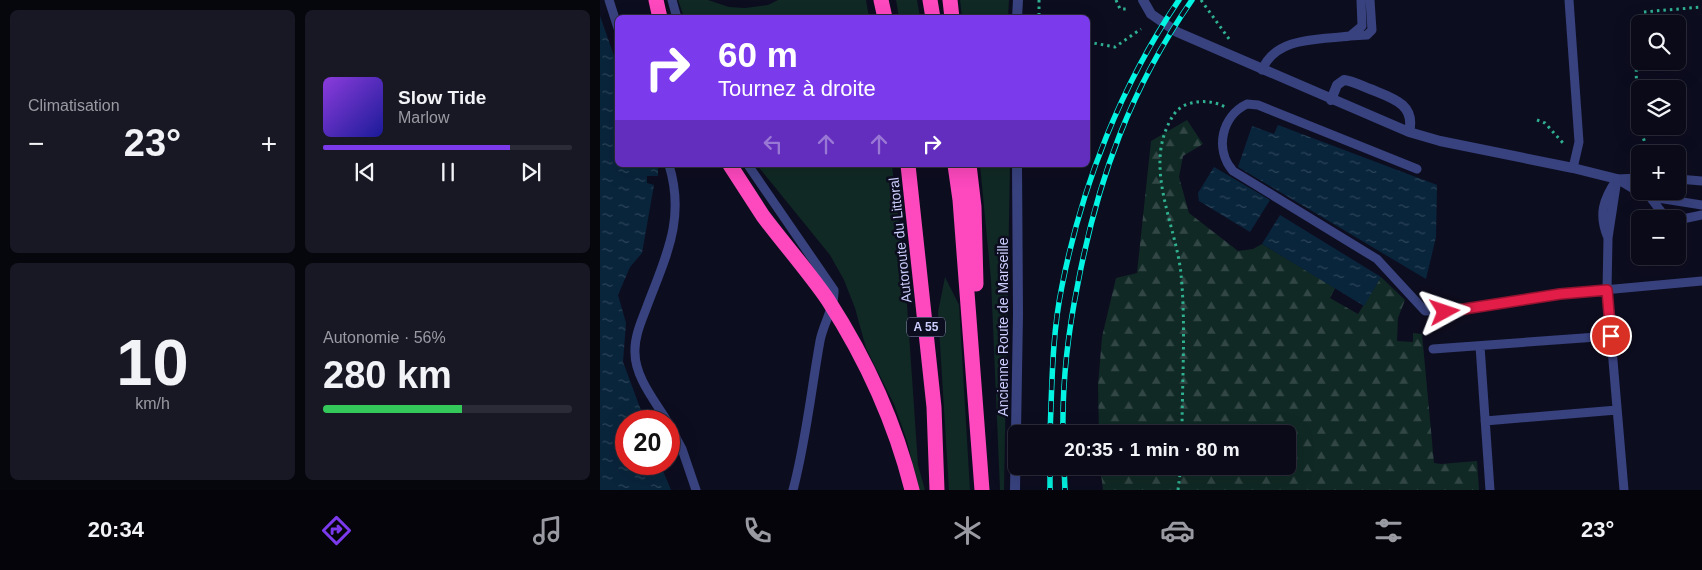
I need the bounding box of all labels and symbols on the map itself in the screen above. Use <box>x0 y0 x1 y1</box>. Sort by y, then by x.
street label: Autoroute du Littoral <box>885 176 915 304</box>
street label: Ancienne Route de Marseille <box>995 237 1011 417</box>
position arrow <box>1418 285 1470 337</box>
pin <box>1590 315 1632 357</box>
road number: A 55 <box>907 318 945 337</box>
speed limit sign: 20 <box>615 410 680 475</box>

